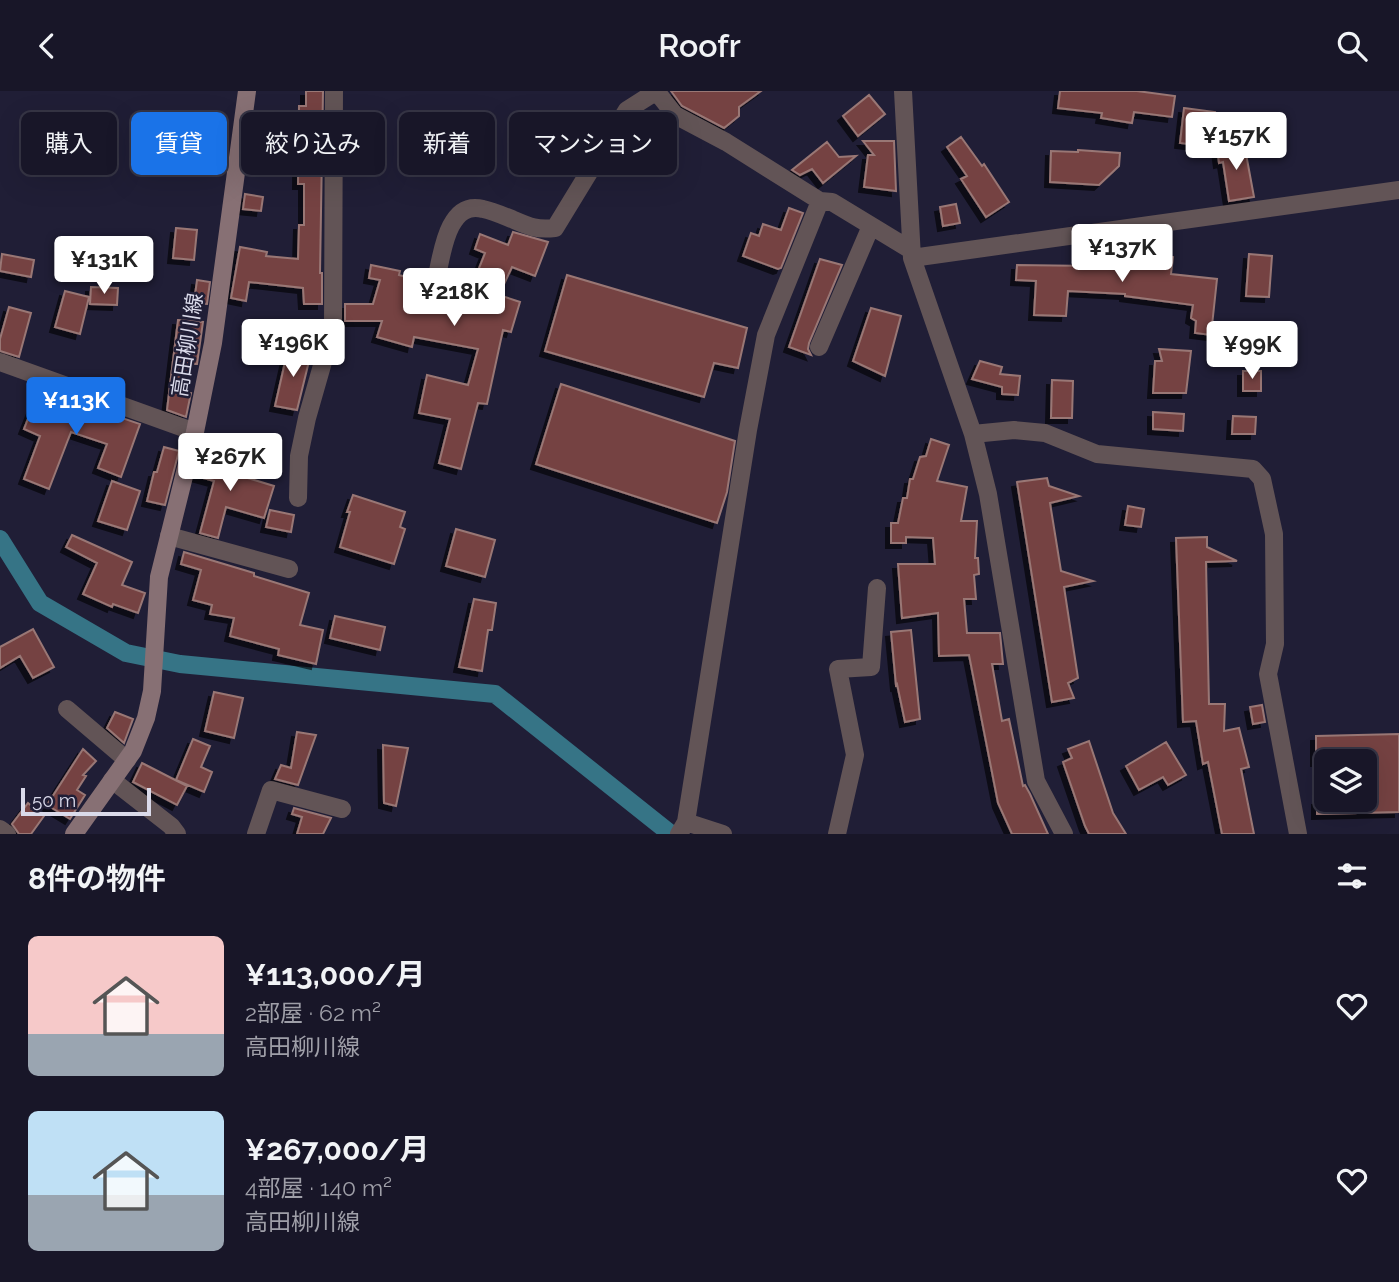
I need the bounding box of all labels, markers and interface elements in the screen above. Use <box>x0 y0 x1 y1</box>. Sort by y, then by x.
icon: back <box>28 27 66 65</box>
text: Roofr <box>658 27 741 64</box>
icon: search <box>1333 27 1371 65</box>
chip: 購入 <box>21 112 117 175</box>
chip: 賃貸 <box>131 112 227 175</box>
chip: 絞り込み <box>241 112 385 175</box>
chip: 新着 <box>399 112 495 175</box>
chip: マンション <box>509 112 677 175</box>
pin: ¥157K <box>1187 113 1285 172</box>
text: ¥157K <box>1202 121 1270 148</box>
pin: ¥137K <box>1073 225 1171 284</box>
text: ¥137K <box>1088 233 1156 260</box>
pin: ¥131K <box>55 237 153 296</box>
text: ¥131K <box>70 245 138 272</box>
pin: ¥218K <box>405 268 503 328</box>
text: ¥218K <box>419 277 489 304</box>
street label: 高田柳川線 <box>166 291 208 399</box>
pin: ¥196K <box>244 320 342 379</box>
pin: ¥99K <box>1211 321 1293 381</box>
text: ¥196K <box>258 328 328 355</box>
text: ¥99K <box>1223 330 1281 357</box>
pin: ¥113K <box>27 377 125 437</box>
text: ¥113K <box>42 386 110 413</box>
pin: ¥267K <box>181 433 279 493</box>
text: ¥267K <box>194 442 266 469</box>
map controls <box>1314 749 1377 812</box>
button: layers <box>1314 749 1377 812</box>
scale bar <box>21 785 150 817</box>
text: 50 m <box>32 789 76 811</box>
icon: filters <box>1333 857 1371 895</box>
text: 8件の物件 <box>28 861 166 896</box>
text: ¥113,000/月 <box>245 957 426 992</box>
icon: home <box>84 964 168 1048</box>
icon: heart <box>1333 987 1371 1025</box>
text: 2部屋 · 62 m² <box>245 999 381 1026</box>
text: 高田柳川線 <box>245 1033 360 1060</box>
text: ¥267,000/月 <box>245 1132 430 1167</box>
icon: home <box>84 1139 168 1223</box>
icon: heart <box>1333 1162 1371 1200</box>
text: 4部屋 · 140 m² <box>245 1174 392 1201</box>
text: 高田柳川線 <box>245 1208 360 1235</box>

